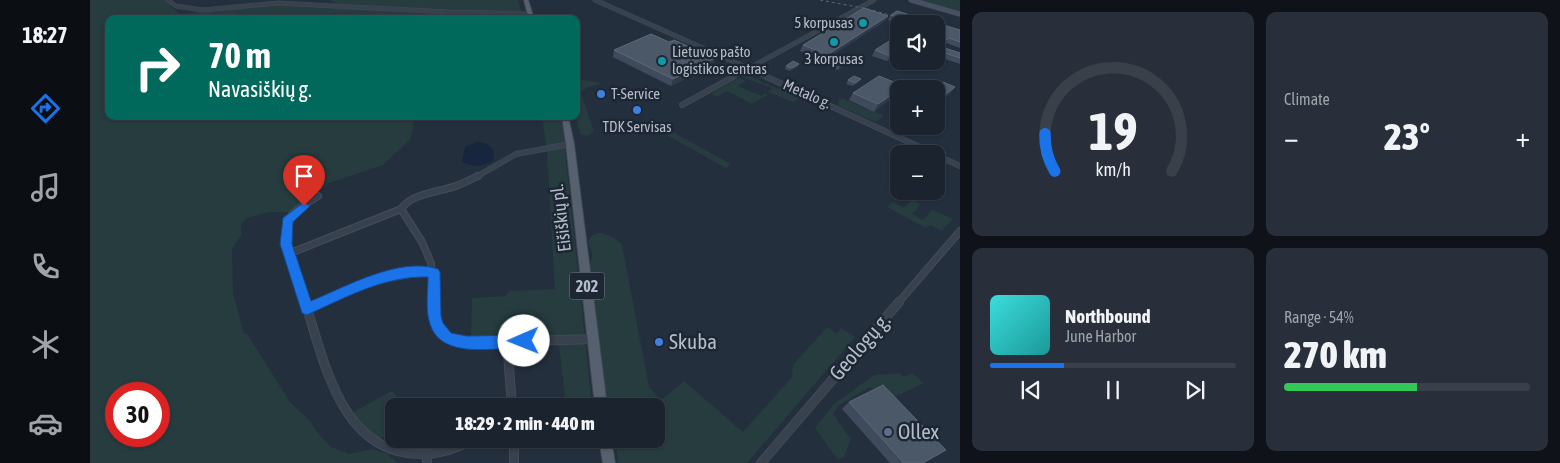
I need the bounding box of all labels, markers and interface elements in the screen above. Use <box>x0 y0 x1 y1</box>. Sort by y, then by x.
place label: 5 korpusas <box>794 14 853 31</box>
map controls <box>890 15 945 200</box>
button: sound <box>890 15 945 70</box>
marker: 5 korpusas <box>857 17 869 29</box>
text: 18:27 <box>22 22 68 48</box>
icon: right <box>125 35 190 100</box>
text: 70 m <box>208 35 271 75</box>
marker: 3 korpusas <box>828 36 840 48</box>
place label: Lietuvos pašto logistikos centras <box>672 43 767 77</box>
place label: 3 korpusas <box>805 50 863 67</box>
marker: Lietuvos pašto logistikos centras <box>656 55 668 67</box>
text: Navasiškių g. <box>208 76 312 102</box>
street label: Metalo g. <box>781 76 834 112</box>
button: + <box>890 80 945 135</box>
place label: T-Service <box>611 85 660 102</box>
marker: T-Service <box>595 88 607 100</box>
text: Climate <box>1284 90 1330 108</box>
icon: directions <box>28 91 63 126</box>
text: 19 <box>1089 101 1137 161</box>
marker: TDK Servisas <box>631 104 643 116</box>
text: 23° <box>1384 115 1430 158</box>
place label: TDK Servisas <box>602 118 672 135</box>
text: − <box>1284 121 1299 153</box>
text: + <box>1515 121 1530 153</box>
button: − <box>890 145 945 200</box>
pin <box>283 155 325 206</box>
text: km/h <box>1095 159 1131 180</box>
icon: arrive <box>290 162 318 190</box>
icon: music <box>28 170 63 205</box>
street label: Eišiškių pl. <box>546 183 575 253</box>
icon: phone <box>28 249 63 284</box>
road number: 202 <box>570 272 604 300</box>
text: Northbound <box>1065 305 1151 327</box>
street label: Geologų g. <box>824 308 895 385</box>
text: Range · 54% <box>1284 308 1354 326</box>
position arrow <box>497 314 549 366</box>
icon: climate <box>28 327 63 362</box>
text: June Harbor <box>1065 327 1136 345</box>
place label: Skuba <box>669 329 717 353</box>
text: 270 km <box>1284 333 1387 376</box>
marker: Skuba <box>653 336 665 348</box>
icon: previous <box>1017 376 1045 404</box>
icon: pause <box>1099 376 1127 404</box>
icon: next <box>1181 376 1209 404</box>
speed limit sign: 30 <box>105 382 170 447</box>
icon: car <box>28 406 63 441</box>
text: 18:29 · 2 min · 440 m <box>455 412 595 434</box>
place label: Ollex <box>898 419 940 443</box>
marker: Ollex <box>882 426 894 438</box>

